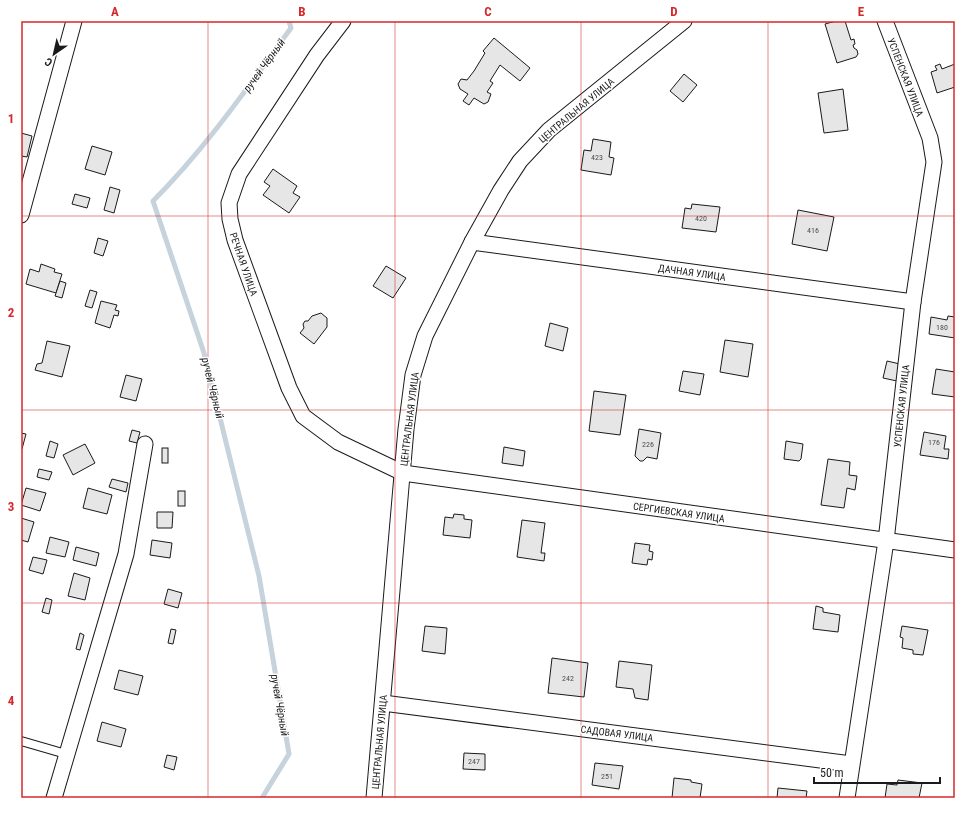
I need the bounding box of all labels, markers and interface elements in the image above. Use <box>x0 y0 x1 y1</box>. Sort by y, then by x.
text: A <box>111 4 119 19</box>
text: B <box>298 4 306 19</box>
text: C <box>484 4 492 19</box>
text: D <box>670 4 678 19</box>
text: E <box>858 4 865 19</box>
north arrow <box>34 34 74 74</box>
water label: ручей Чёрный <box>240 36 288 95</box>
street label: УСПЕНСКАЯ УЛИЦА <box>885 36 926 118</box>
text: С <box>42 55 55 69</box>
street label: ЦЕНТРАЛЬНАЯ УЛИЦА <box>536 76 616 145</box>
text: 1 <box>8 111 14 126</box>
house number: 423 <box>591 153 603 162</box>
house number: 420 <box>695 214 707 223</box>
house number: 416 <box>807 226 819 235</box>
street label: РЕЧНАЯ УЛИЦА <box>228 231 260 298</box>
street label: ДАЧНАЯ УЛИЦА <box>658 262 727 283</box>
text: 2 <box>8 305 15 320</box>
house number: 180 <box>936 323 948 332</box>
water label: ручей Чёрный <box>198 355 227 421</box>
street label: УСПЕНСКАЯ УЛИЦА <box>892 364 911 448</box>
street label: ЦЕНТРАЛЬНАЯ УЛИЦА <box>398 371 421 467</box>
house number: 176 <box>928 438 940 447</box>
house number: 226 <box>642 440 654 449</box>
text: 3 <box>8 499 14 514</box>
street label: СЕРГИЕВСКАЯ УЛИЦА <box>632 501 726 524</box>
water label: ручей Чёрный <box>268 672 291 738</box>
house number: 242 <box>562 674 574 683</box>
text: 4 <box>8 693 15 708</box>
street label: ЦЕНТРАЛЬНАЯ УЛИЦА <box>370 694 389 790</box>
street label: САДОВАЯ УЛИЦА <box>580 724 654 743</box>
house number: 247 <box>468 757 480 766</box>
scale bar <box>814 759 940 785</box>
text: 50 m <box>820 766 844 780</box>
house number: 251 <box>601 772 613 781</box>

